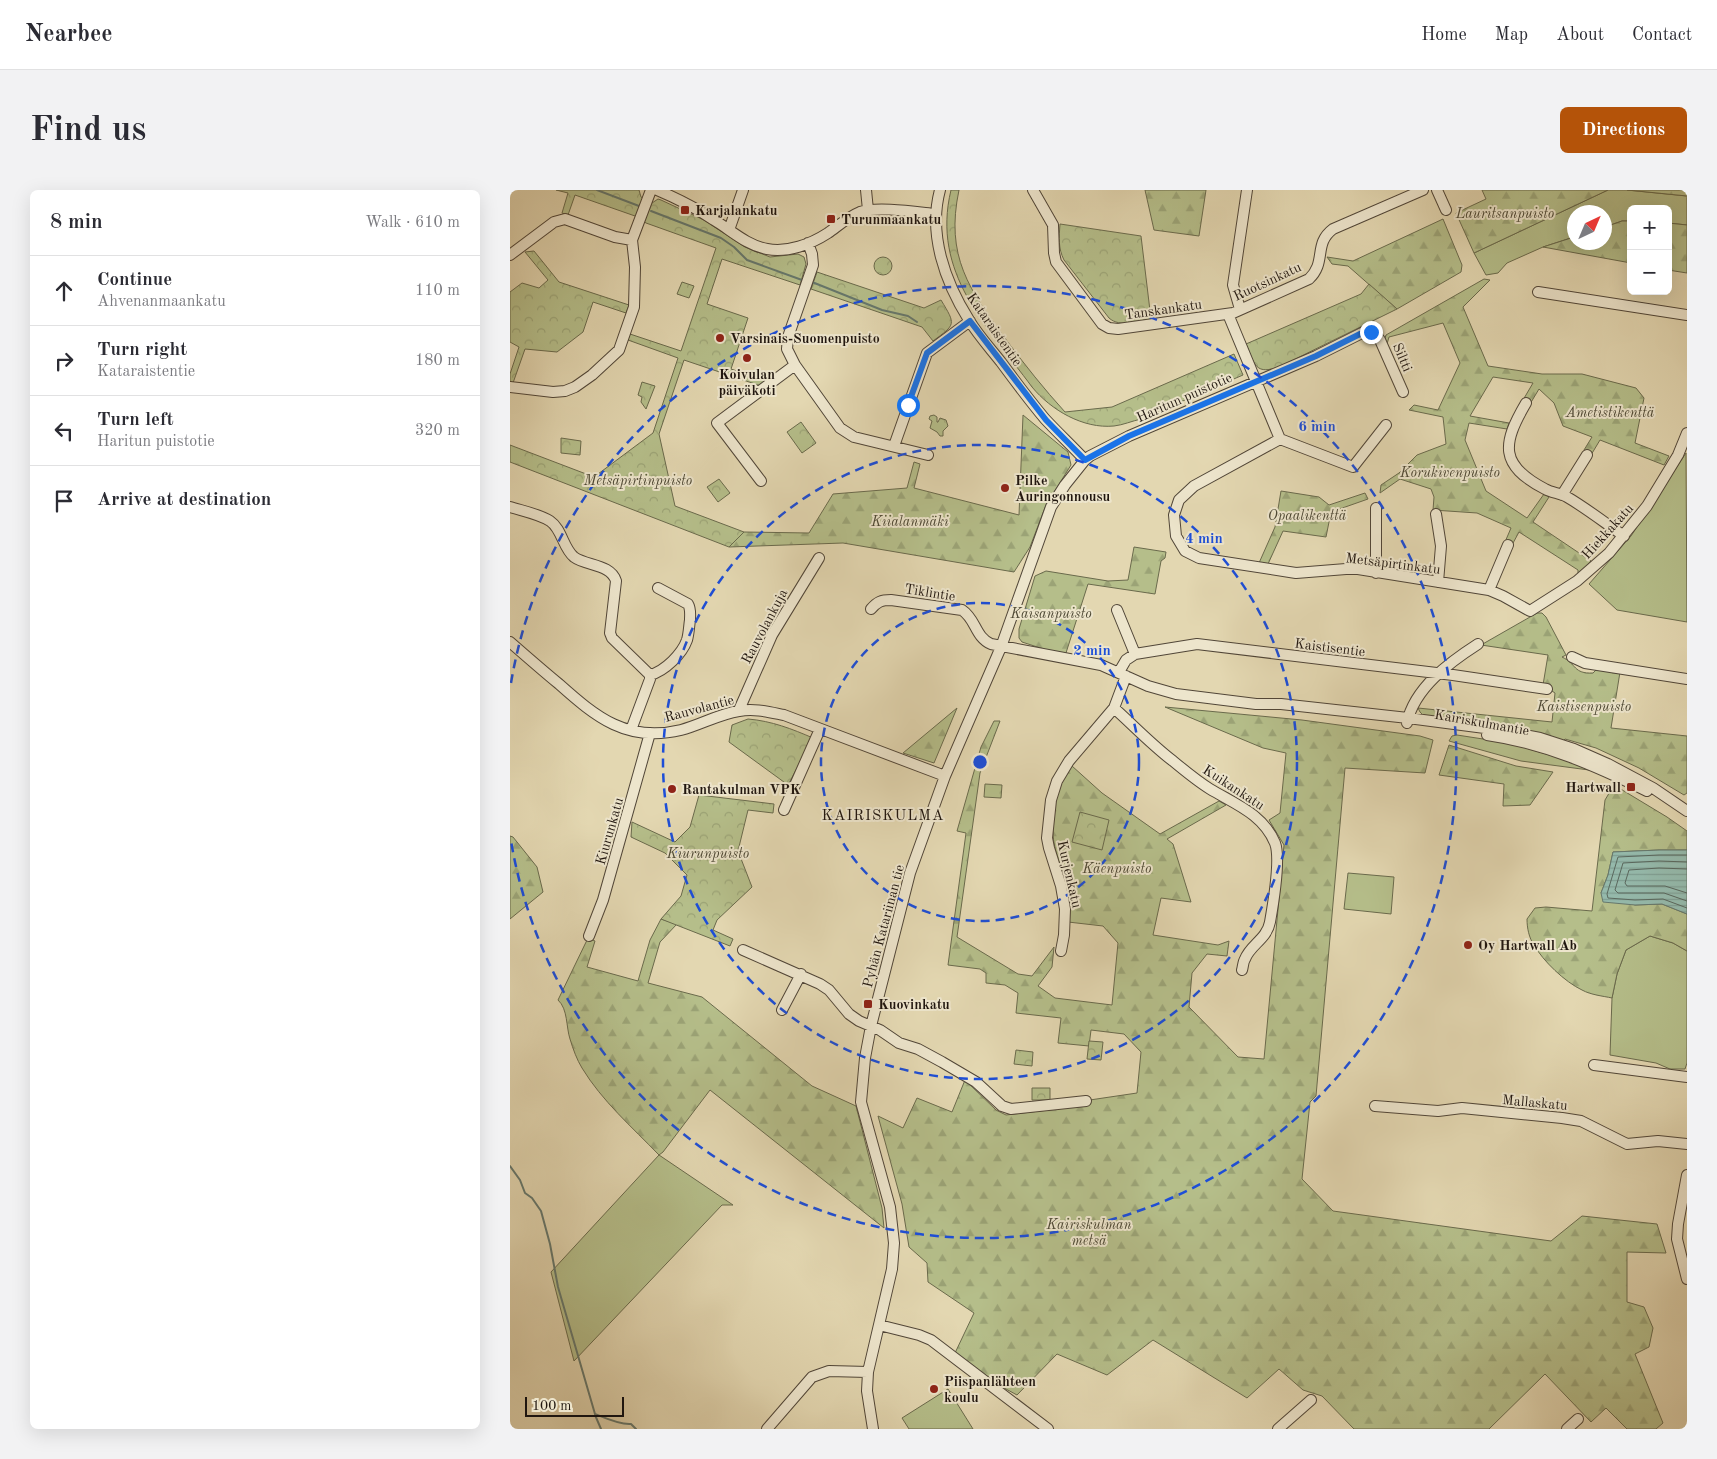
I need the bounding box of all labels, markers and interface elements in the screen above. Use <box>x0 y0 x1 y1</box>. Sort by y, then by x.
text: Nearbee <box>25 23 113 47</box>
text: Home <box>1421 26 1467 44</box>
text: Map <box>1495 26 1528 44</box>
text: About <box>1556 26 1604 44</box>
text: Contact <box>1632 26 1692 44</box>
button: Directions <box>1560 107 1687 153</box>
text: Find us <box>30 113 146 148</box>
marker: Karjalankatu <box>679 204 691 216</box>
place label: Karjalankatu <box>695 204 778 218</box>
north arrow <box>1567 205 1612 250</box>
map controls <box>1627 205 1672 295</box>
button: + <box>1627 205 1672 250</box>
park label: Lauritsanpuisto <box>1455 207 1554 222</box>
text: 8 min <box>50 212 103 233</box>
marker: Turunmaankatu <box>825 213 837 225</box>
place label: Turunmaankatu <box>841 213 942 227</box>
text: Walk · 610 m <box>365 215 460 231</box>
button: − <box>1627 250 1672 295</box>
street label: Ruotsinkatu <box>1231 260 1304 304</box>
text: Continue <box>97 271 172 290</box>
icon: ahead <box>50 277 78 305</box>
text: 110 m <box>415 283 460 299</box>
street label: Kataraistentie <box>964 290 1025 369</box>
text: Ahvenanmaankatu <box>97 294 226 310</box>
street label: Tanskankatu <box>1123 298 1203 322</box>
route end <box>1360 321 1383 344</box>
marker: Varsinais-Suomenpuisto <box>714 332 726 344</box>
place label: Varsinais-Suomenpuisto <box>730 332 880 346</box>
text: Turn right <box>97 341 187 360</box>
street label: Siltti <box>1390 341 1414 374</box>
icon: right <box>50 347 78 375</box>
marker: Koivulan päiväkoti <box>741 352 753 364</box>
text: 180 m <box>415 353 460 369</box>
text: Kataraistentie <box>97 364 195 380</box>
place label: Koivulan päiväkoti <box>718 368 776 398</box>
street label: Haritun puistotie <box>1135 371 1234 425</box>
route start <box>897 394 920 417</box>
park label: Ametistikenttä <box>1565 406 1655 420</box>
text: Turn left <box>97 411 174 430</box>
icon: left <box>50 417 78 445</box>
text: 6 min <box>1298 420 1336 435</box>
text: 320 m <box>415 423 460 439</box>
text: Haritun puistotie <box>97 434 215 450</box>
park label: Korukivenpuisto <box>1399 466 1500 481</box>
park label: Metsäpirtinpuisto <box>583 474 692 489</box>
place label: Pilke Auringonnousu <box>1015 474 1110 504</box>
marker: Pilke Auringonnousu <box>999 482 1011 494</box>
icon: arrive <box>50 487 78 515</box>
text: Arrive at destination <box>97 491 271 510</box>
street label: Hiekkakatu <box>1579 501 1636 562</box>
park label: Opaalikenttä <box>1268 509 1347 524</box>
park label: Kiialanmäki <box>870 515 949 529</box>
text: 4 min <box>1185 532 1223 547</box>
street label: Metsäpirtinkatu <box>1345 551 1442 577</box>
street label: Tiklintie <box>903 582 956 604</box>
street label: Rauvolankuja <box>739 587 790 666</box>
park label: Kaisanpuisto <box>1009 607 1092 622</box>
street label: Kaistisentie <box>1294 637 1366 659</box>
text: 2 min <box>1073 644 1111 659</box>
street label: Rauvolantie <box>663 693 736 725</box>
park label: Kaistisenpuisto <box>1536 700 1631 715</box>
street label: Kairiskulmantie <box>1433 708 1530 738</box>
centre of rings <box>971 753 989 771</box>
street label: Kuikankatu <box>1200 763 1267 813</box>
place label: Hartwall <box>1565 781 1621 795</box>
marker: Hartwall <box>1625 781 1637 793</box>
marker: Rantakulman VPK <box>666 783 678 795</box>
place label: Rantakulman VPK <box>682 783 801 797</box>
street label: Kiurunkatu <box>594 796 626 866</box>
district label: KAIRISKULMA <box>822 809 944 824</box>
street label: Kurjenkatu <box>1054 839 1084 910</box>
park label: Kiurunpuisto <box>666 847 749 862</box>
park label: Käenpuisto <box>1082 862 1151 877</box>
street label: Pyhän Katariinan tie <box>861 863 907 989</box>
marker: Oy Hartwall Ab <box>1462 939 1474 951</box>
place label: Oy Hartwall Ab <box>1478 939 1577 953</box>
marker: Kuovinkatu <box>862 998 874 1010</box>
place label: Kuovinkatu <box>878 998 950 1012</box>
street label: Mallaskatu <box>1502 1093 1569 1113</box>
park label: Kairiskulman metsä <box>1045 1218 1132 1248</box>
place label: Piispanlähteen koulu <box>944 1375 1036 1405</box>
marker: Piispanlähteen koulu <box>928 1383 940 1395</box>
scale bar <box>525 1394 624 1417</box>
text: 100 m <box>532 1399 571 1413</box>

